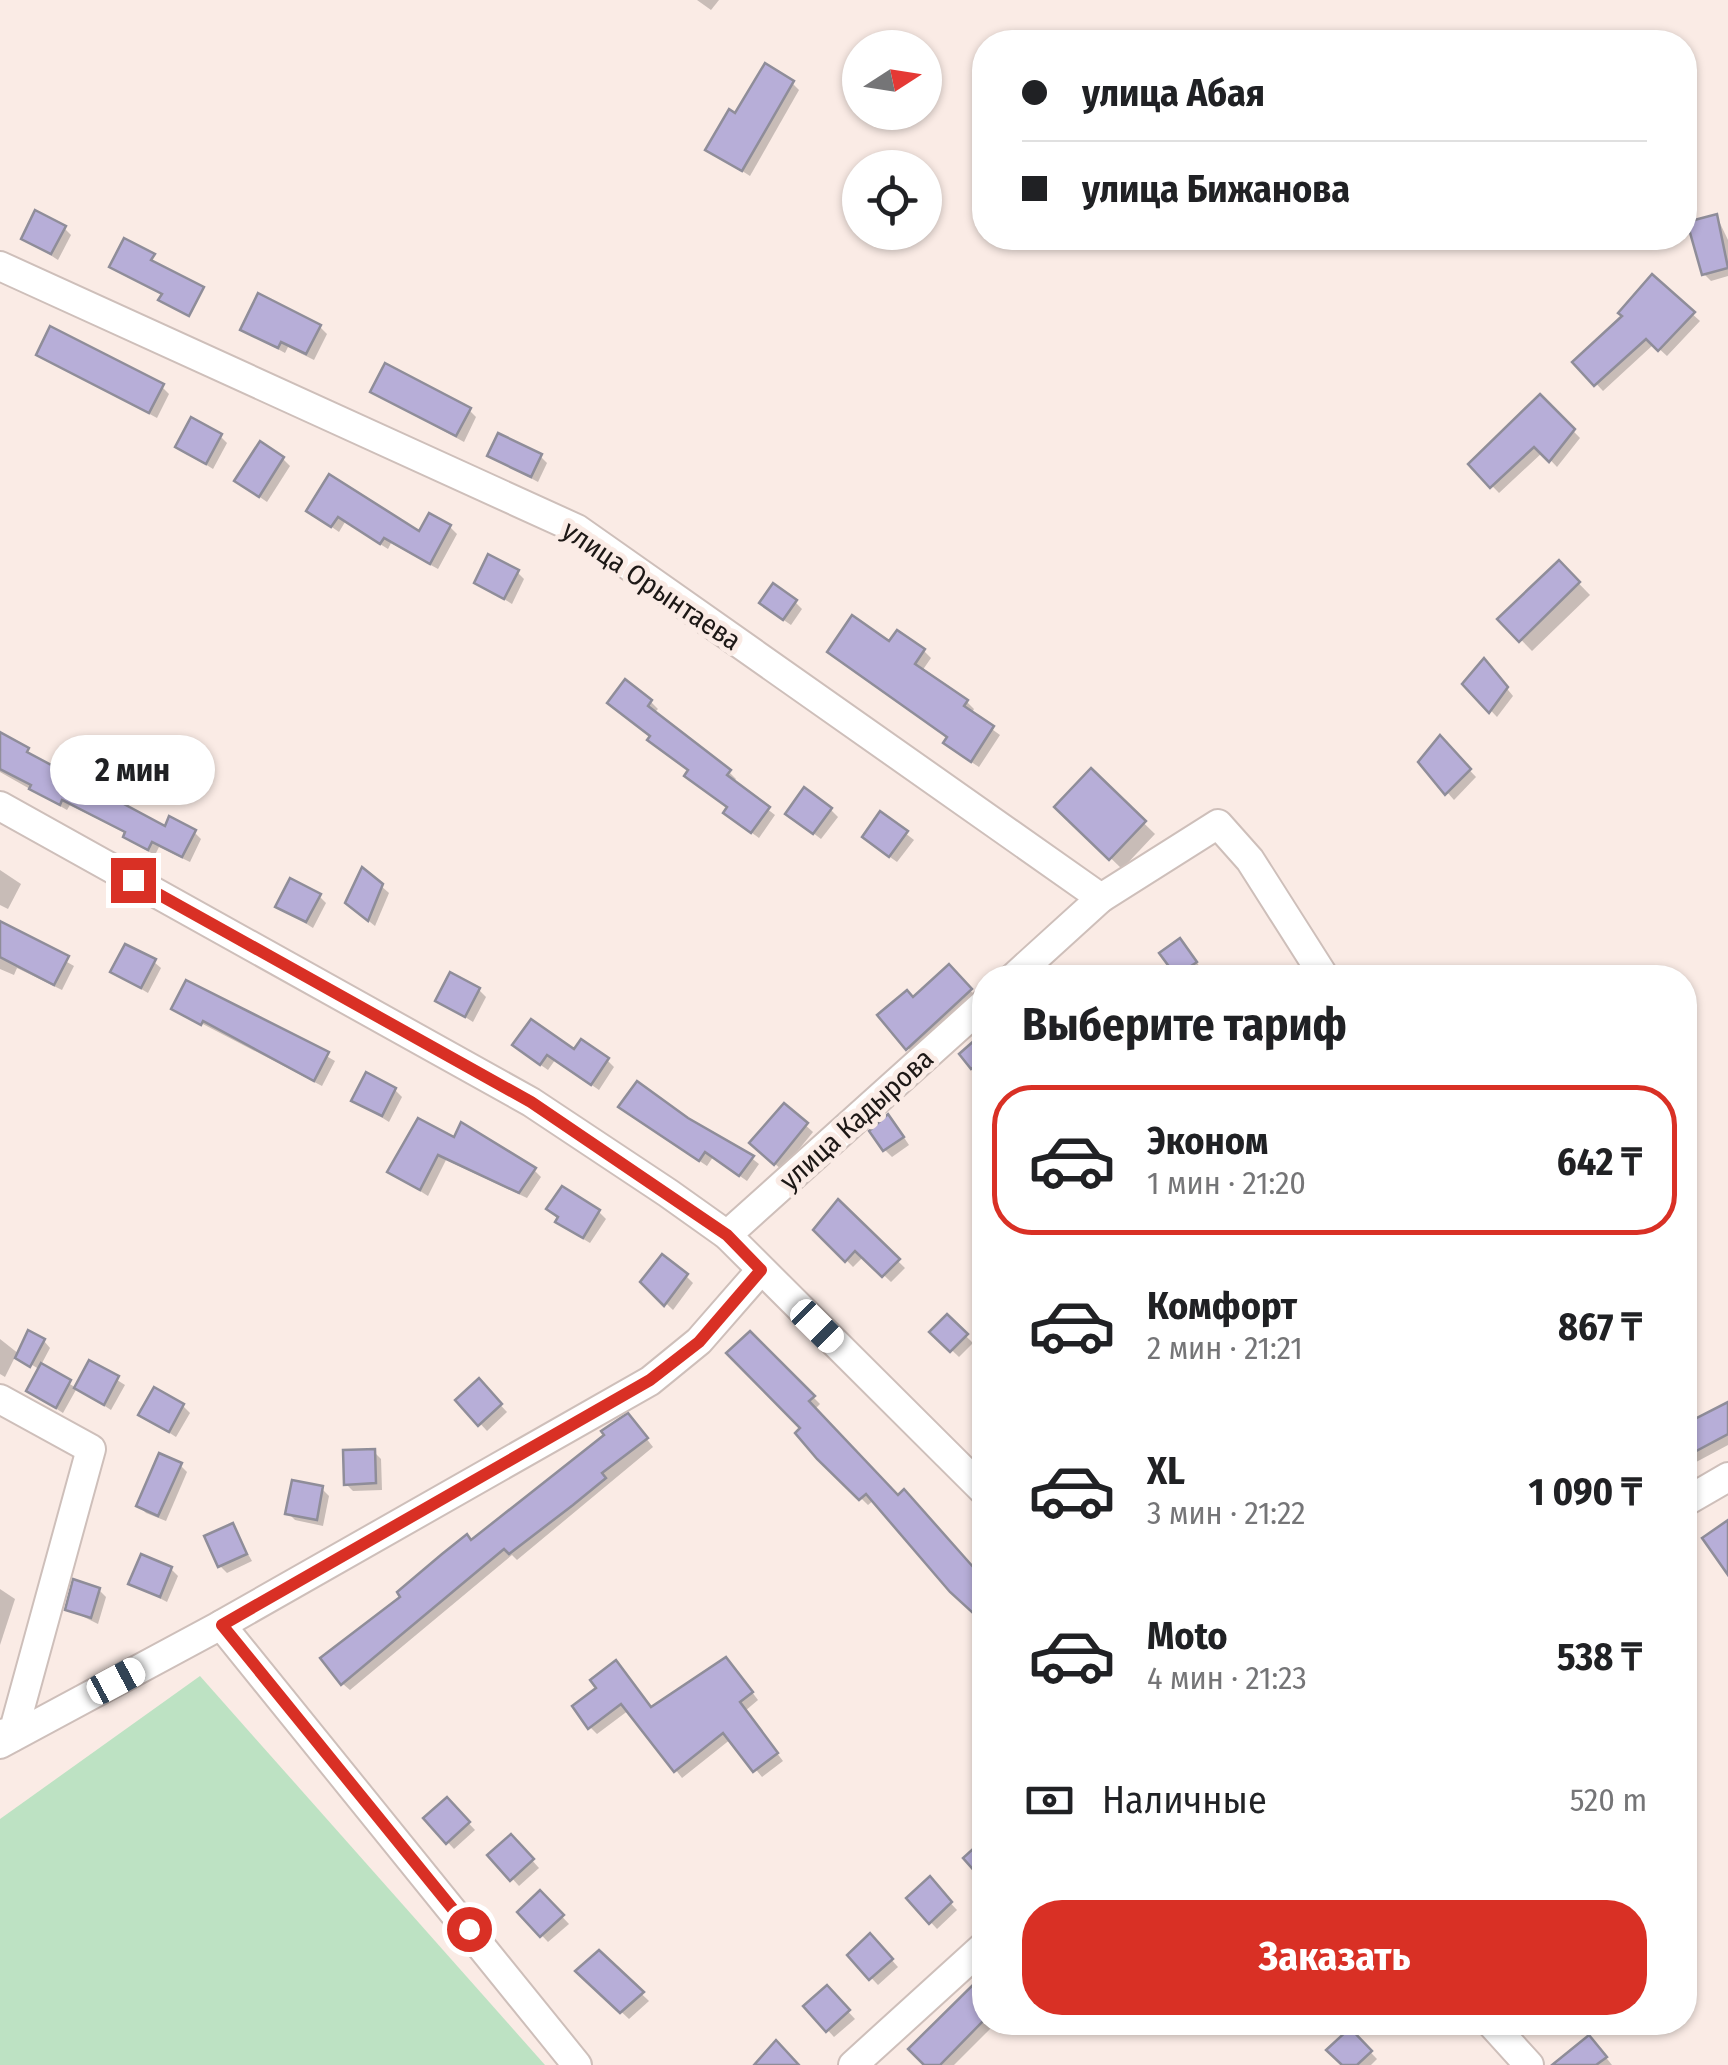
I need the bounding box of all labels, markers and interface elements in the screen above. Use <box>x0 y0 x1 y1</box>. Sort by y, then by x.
north arrow <box>842 30 942 130</box>
map controls <box>842 30 942 250</box>
text: улица Абая <box>1082 70 1265 116</box>
button: locate <box>842 150 942 250</box>
text: улица Бижанова <box>1082 166 1350 212</box>
street label: улица Орынтаева <box>556 514 747 657</box>
callout: 2 мин <box>51 735 216 805</box>
text: 2 мин <box>95 751 170 789</box>
route end <box>111 858 156 903</box>
text: Выберите тариф <box>1022 998 1347 1052</box>
street label: улица Кадырова <box>773 1042 940 1197</box>
icon: car <box>1027 1115 1117 1205</box>
text: Эконом <box>1147 1118 1268 1164</box>
text: 642 ₸ <box>1557 1139 1642 1185</box>
text: 1 мин · 21:20 <box>1147 1164 1306 1202</box>
icon: car <box>1027 1280 1117 1370</box>
text: Комфорт <box>1147 1283 1297 1329</box>
car <box>785 1294 849 1358</box>
text: 867 ₸ <box>1558 1304 1642 1350</box>
text: 2 мин · 21:21 <box>1147 1329 1303 1367</box>
icon: car <box>1027 1445 1117 1535</box>
text: XL <box>1147 1448 1185 1494</box>
text: 1 090 ₸ <box>1529 1469 1642 1515</box>
text: 3 мин · 21:22 <box>1147 1494 1305 1532</box>
icon: car <box>1027 1610 1117 1700</box>
text: Moto <box>1147 1613 1228 1659</box>
text: 538 ₸ <box>1557 1634 1642 1680</box>
car <box>82 1654 150 1708</box>
text: 4 мин · 21:23 <box>1147 1659 1307 1697</box>
icon: cash <box>1022 1773 1077 1828</box>
text: Наличные <box>1102 1777 1267 1823</box>
text: 520 m <box>1570 1781 1647 1819</box>
button: Заказать <box>1022 1900 1647 2015</box>
route start <box>447 1907 492 1952</box>

